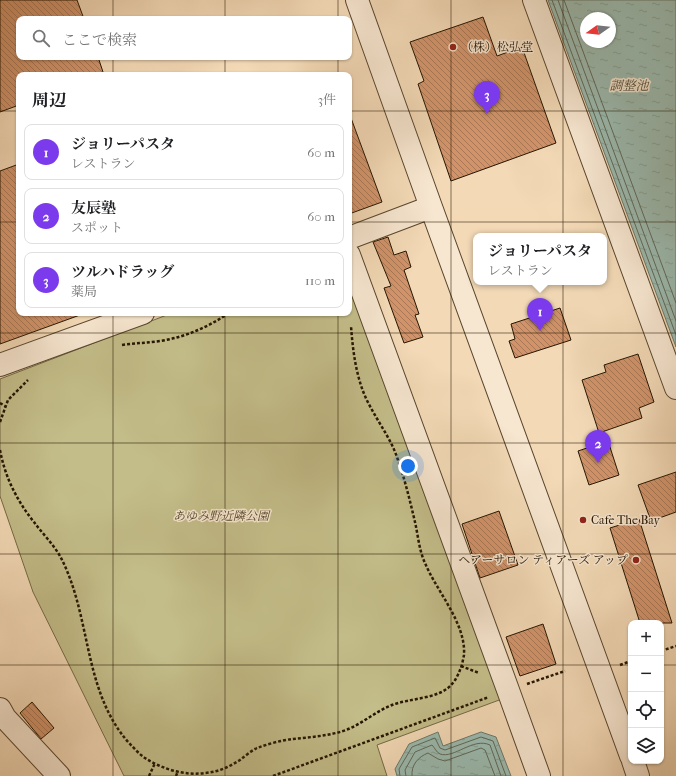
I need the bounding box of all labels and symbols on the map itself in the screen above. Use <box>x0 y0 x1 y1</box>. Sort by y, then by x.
north arrow <box>580 12 616 48</box>
place label: （株）松弘堂 <box>461 40 533 54</box>
marker: （株）松弘堂 <box>448 42 458 52</box>
water label: 調整池 <box>609 78 650 93</box>
pin: 3 <box>474 81 500 114</box>
pin: 1 <box>527 298 553 331</box>
pin: 2 <box>585 430 611 463</box>
your location <box>398 456 418 476</box>
park label: あゆみ野近隣公園 <box>173 509 271 523</box>
place label: Cafe The Bay <box>591 513 661 527</box>
marker: Cafe The Bay <box>578 515 588 525</box>
place label: ヘアーサロン ティアーズ アップ <box>458 553 628 567</box>
marker: ヘアーサロン ティアーズ アップ <box>631 555 641 565</box>

